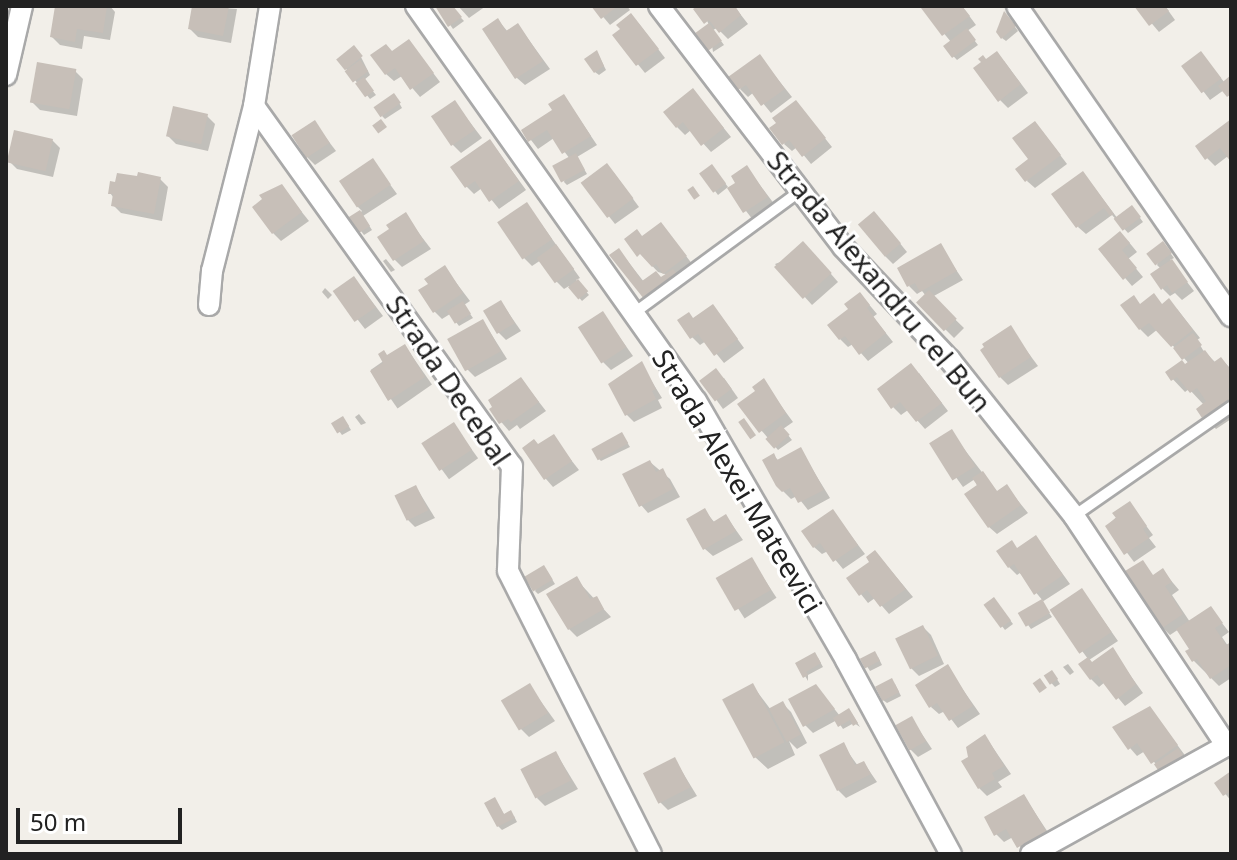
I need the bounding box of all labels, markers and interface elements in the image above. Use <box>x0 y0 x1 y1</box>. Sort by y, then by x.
street label: Strada Alexandru cel Bun <box>761 144 999 418</box>
street label: Strada Decebal <box>380 289 518 471</box>
street label: Strada Alexei Mateevici <box>646 343 830 619</box>
scale bar <box>20 792 186 842</box>
text: 50 m <box>30 805 86 838</box>

